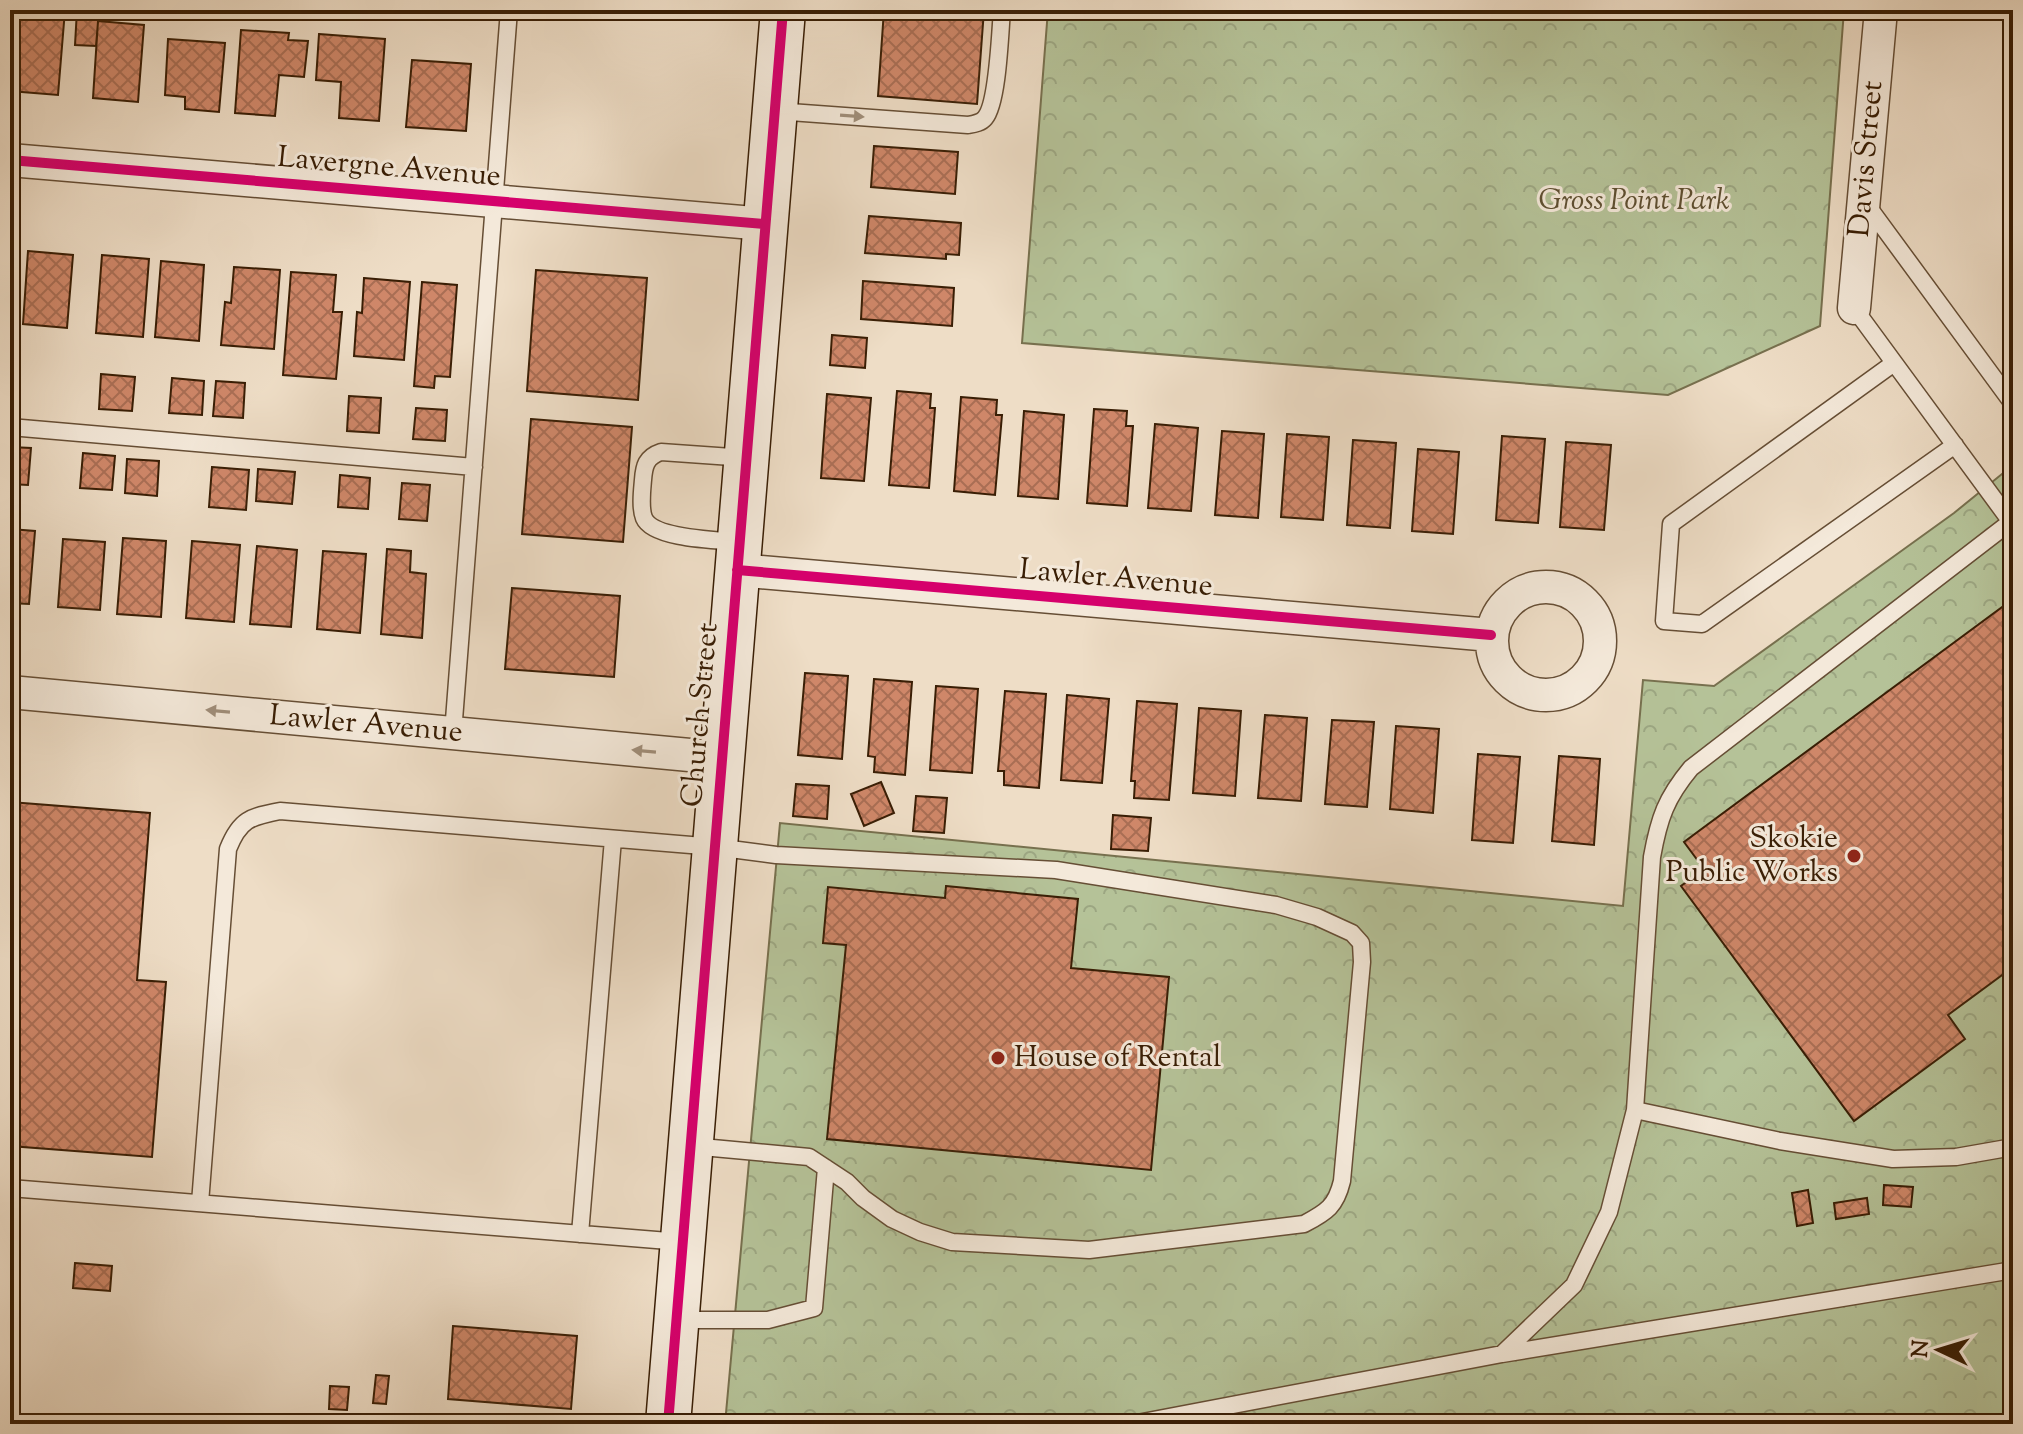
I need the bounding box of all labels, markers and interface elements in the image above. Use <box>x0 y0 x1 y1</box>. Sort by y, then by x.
street label: Davis Street <box>1839 79 1895 239</box>
one-way arrow <box>840 110 865 123</box>
street label: Lavergne Avenue <box>275 137 503 199</box>
park label: Gross Point Park <box>1539 180 1729 223</box>
street label: Lawler Avenue <box>1018 549 1214 609</box>
street label: Church Street <box>672 621 730 809</box>
street label: Lawler Avenue <box>268 695 464 755</box>
one-way arrow <box>205 705 230 718</box>
one-way arrow <box>632 744 657 757</box>
place label: Skokie Public Works <box>1666 818 1838 895</box>
marker: Skokie Public Works <box>1845 847 1863 865</box>
place label: House of Rental <box>1014 1037 1221 1080</box>
marker: House of Rental <box>989 1049 1007 1067</box>
north arrow <box>1899 1310 1979 1390</box>
text: N <box>1905 1339 1939 1359</box>

